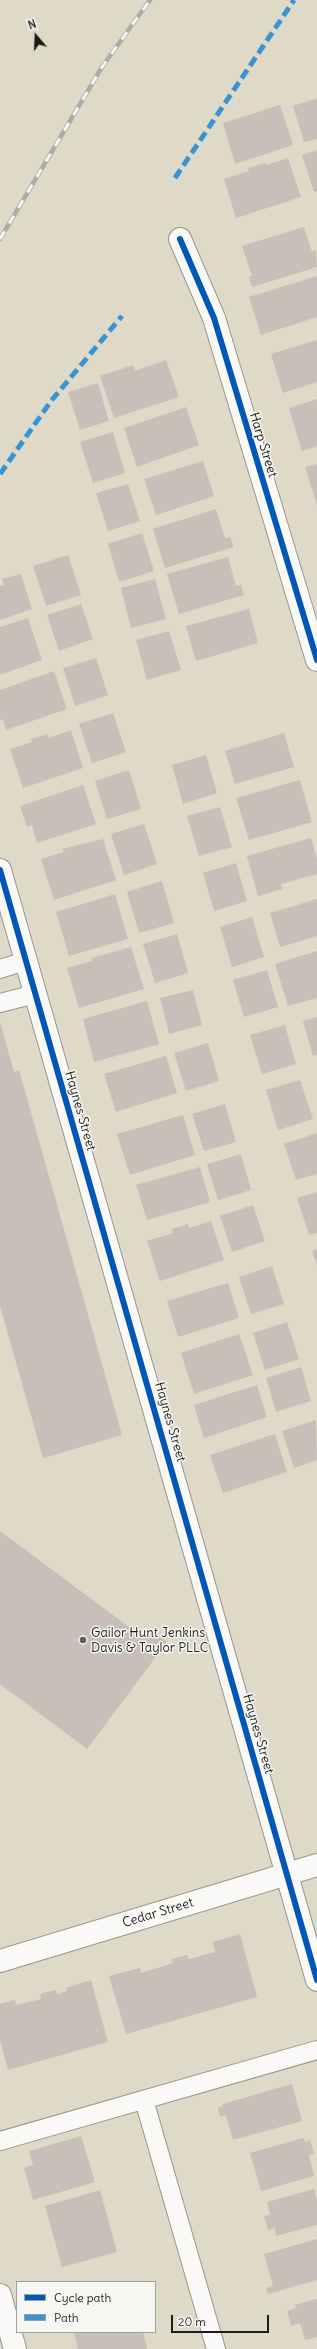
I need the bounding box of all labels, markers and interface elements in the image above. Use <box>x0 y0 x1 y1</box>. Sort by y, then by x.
north arrow <box>16 16 56 56</box>
text: N <box>26 17 38 33</box>
street label: Harp Street <box>246 411 280 479</box>
street label: Haynes Street <box>61 1069 99 1153</box>
street label: Haynes Street <box>151 1380 189 1464</box>
place label: Gailor Hunt Jenkins Davis & Taylor PLLC <box>91 1625 208 1656</box>
marker: Gailor Hunt Jenkins Davis & Taylor PLLC <box>78 1635 88 1645</box>
street label: Haynes Street <box>239 1692 277 1776</box>
street label: Cedar Street <box>121 1895 195 1931</box>
legend <box>16 2281 156 2333</box>
text: Cycle path <box>54 2290 111 2305</box>
scale bar <box>173 2307 271 2333</box>
text: Path <box>54 2310 79 2325</box>
text: 20 m <box>178 2314 206 2329</box>

